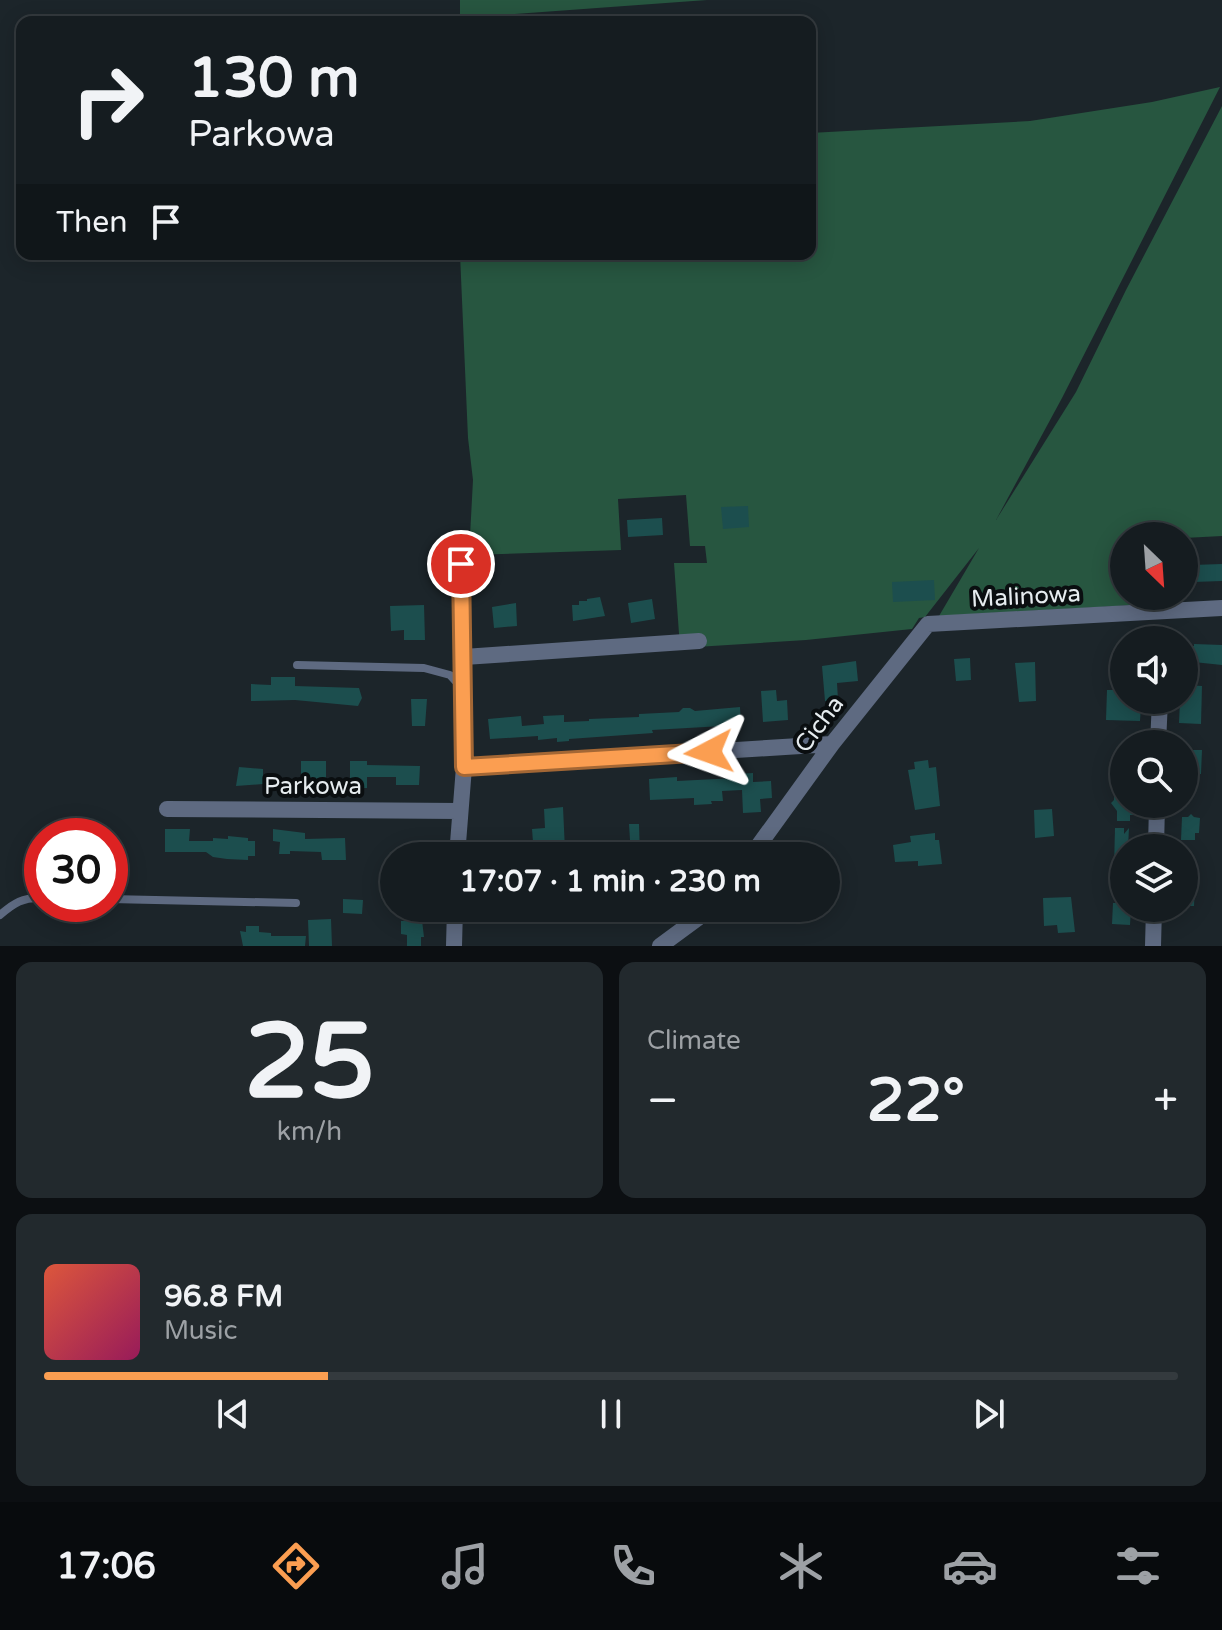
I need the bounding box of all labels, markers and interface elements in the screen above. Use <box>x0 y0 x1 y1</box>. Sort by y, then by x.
text: 130 m <box>188 45 359 112</box>
icon: right <box>56 48 160 152</box>
text: Parkowa <box>188 113 335 156</box>
icon: arrive <box>144 200 188 244</box>
text: Then <box>56 204 128 241</box>
north arrow <box>1110 522 1198 610</box>
map controls <box>1110 522 1198 922</box>
pin <box>427 530 495 598</box>
icon: arrive <box>439 542 483 586</box>
street label: Malinowa <box>970 579 1082 614</box>
button: sound <box>1110 626 1198 714</box>
street label: Cicha <box>789 690 850 758</box>
position arrow <box>667 710 751 794</box>
button: search <box>1110 730 1198 818</box>
street label: Parkowa <box>264 772 362 801</box>
speed limit sign: 30 <box>24 818 128 922</box>
button: layers <box>1110 834 1198 922</box>
text: 17:07 · 1 min · 230 m <box>459 863 761 900</box>
text: 25 <box>244 1001 375 1126</box>
text: Climate <box>647 1025 741 1056</box>
text: 22° <box>867 1065 965 1137</box>
text: − <box>647 1075 678 1128</box>
text: + <box>1153 1075 1178 1128</box>
text: km/h <box>277 1116 342 1147</box>
text: 96.8 FM <box>164 1278 283 1315</box>
text: Music <box>164 1315 237 1346</box>
icon: previous <box>211 1392 255 1436</box>
icon: pause <box>589 1392 633 1436</box>
icon: next <box>967 1392 1011 1436</box>
icon: directions <box>268 1538 324 1594</box>
icon: music <box>437 1538 493 1594</box>
icon: phone <box>605 1538 661 1594</box>
icon: climate <box>773 1538 829 1594</box>
icon: car <box>942 1538 998 1594</box>
icon: filters <box>1110 1538 1166 1594</box>
text: 17:06 <box>56 1545 156 1588</box>

